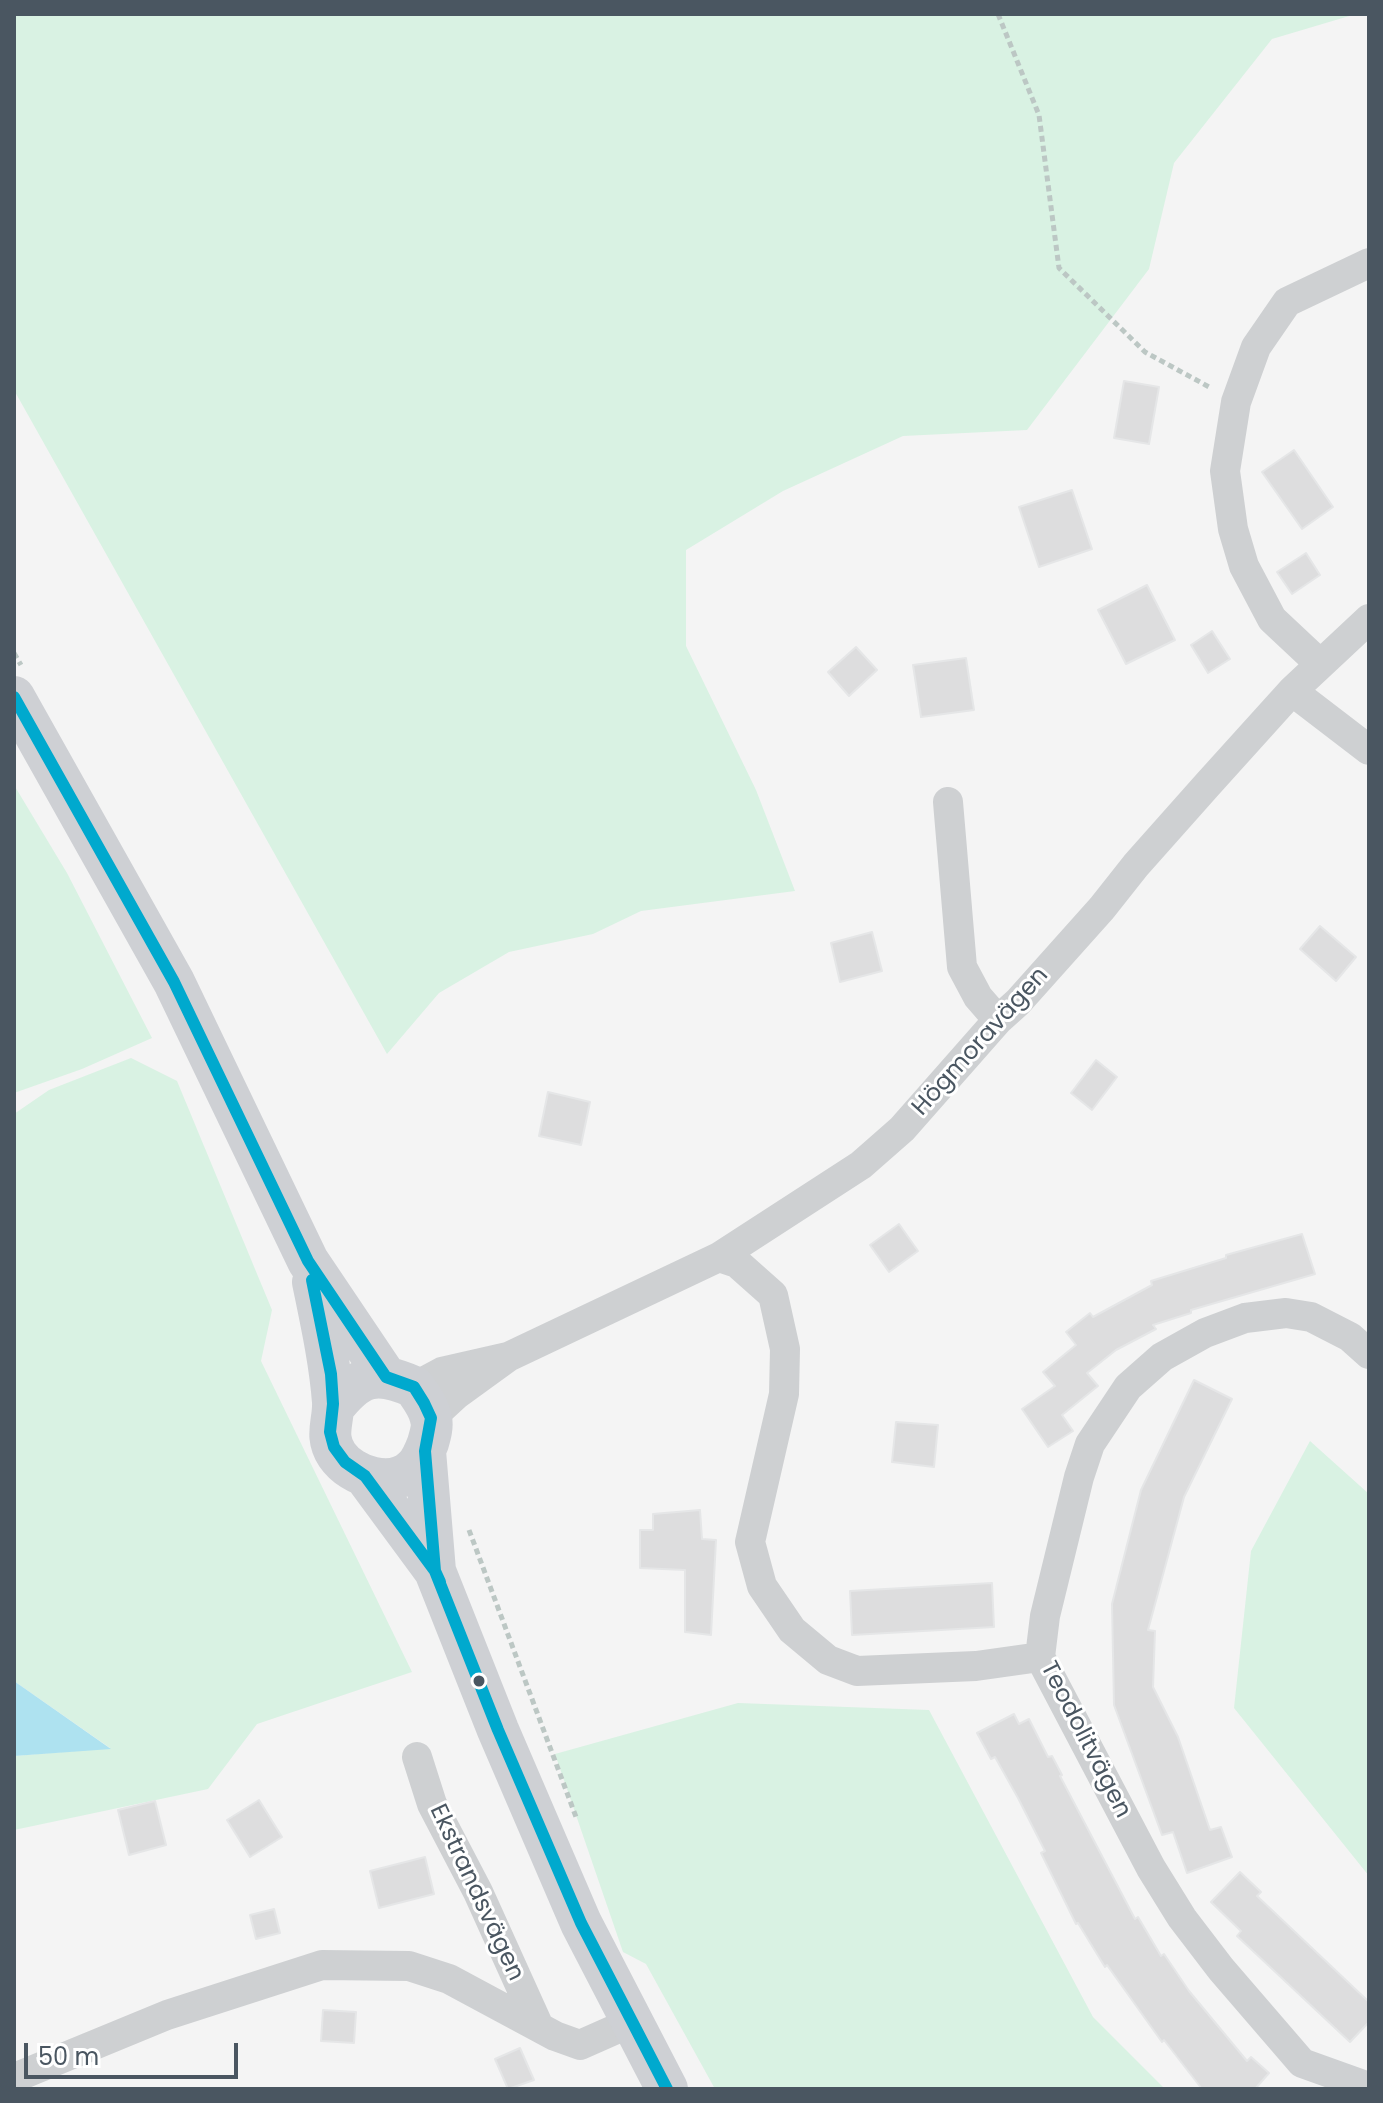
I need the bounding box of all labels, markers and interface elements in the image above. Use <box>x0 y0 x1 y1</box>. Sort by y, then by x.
street label: Högmoravägen <box>907 962 1055 1122</box>
street label: Teodolitvägen <box>1033 1657 1137 1823</box>
unlabelled marker <box>471 1673 487 1689</box>
street label: Ekstrandsvägen <box>423 1800 529 1986</box>
scale bar <box>28 2027 242 2077</box>
text: 50 m <box>38 2040 99 2073</box>

